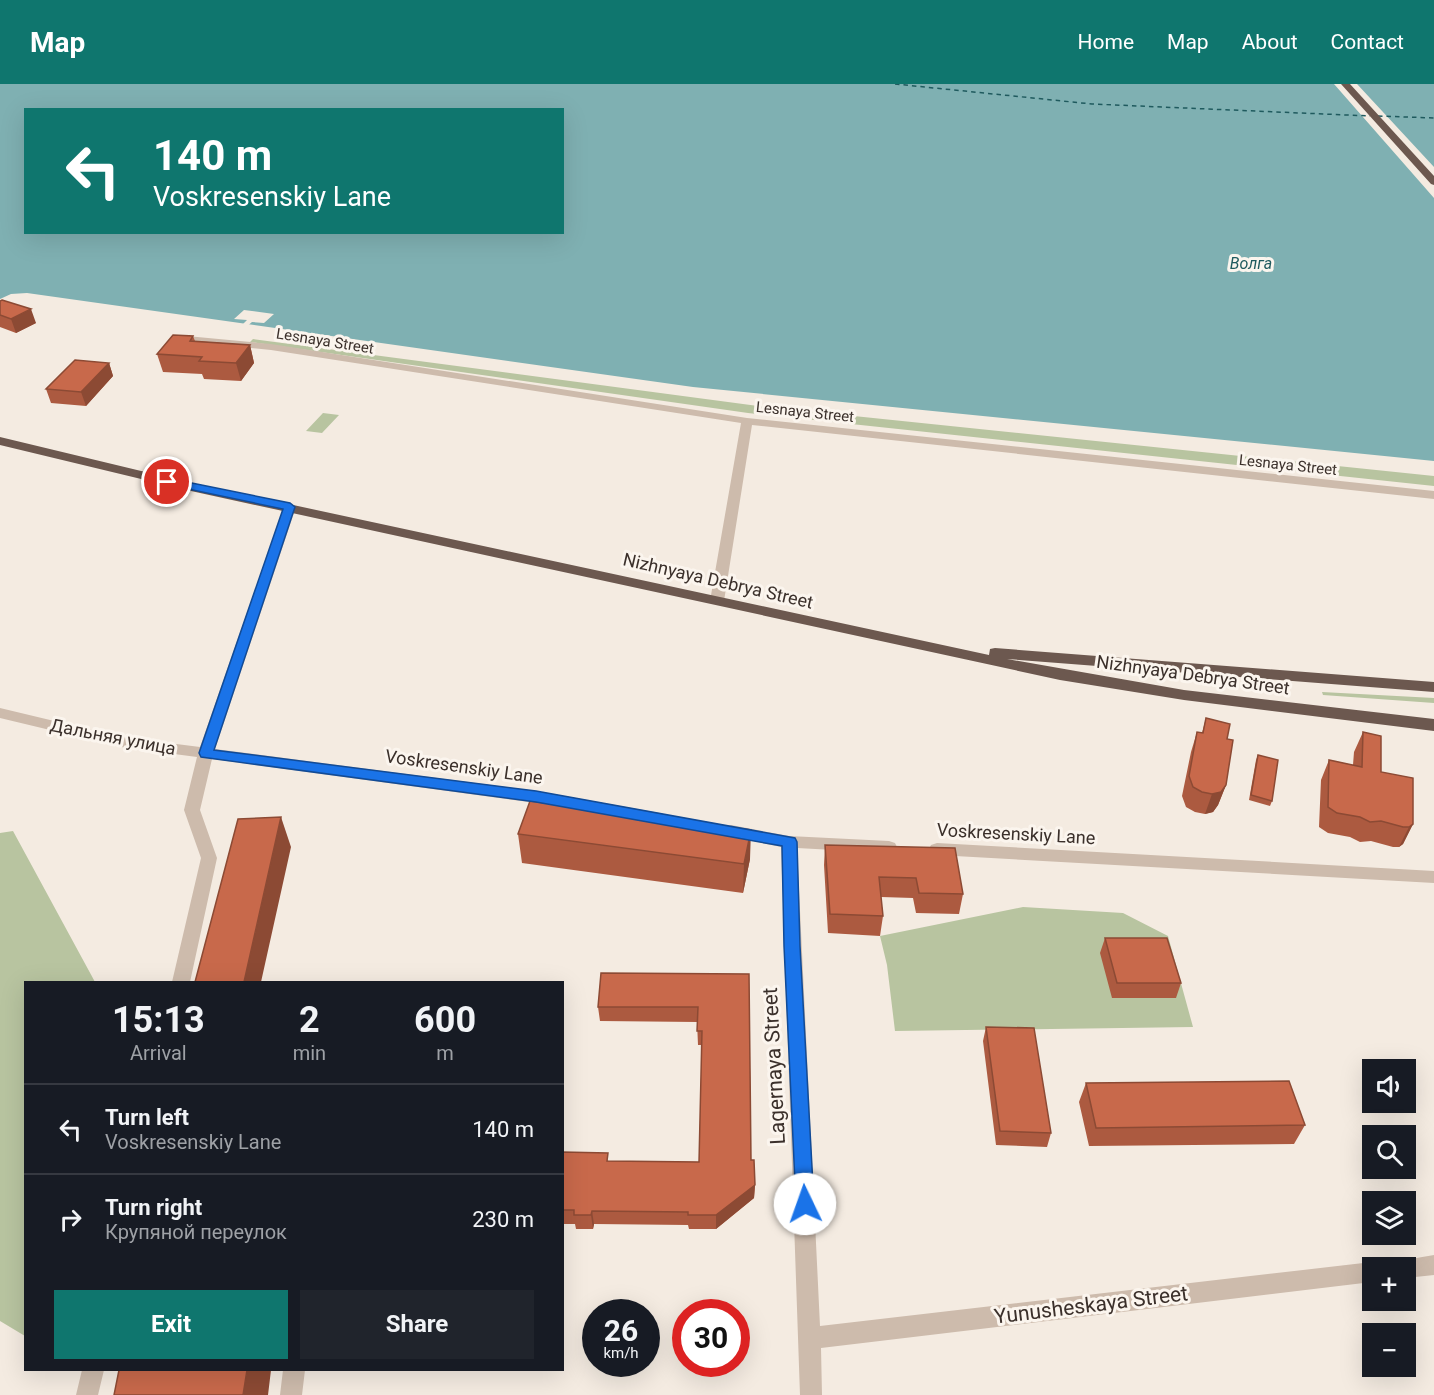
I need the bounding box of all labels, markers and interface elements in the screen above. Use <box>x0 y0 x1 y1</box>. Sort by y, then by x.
text: Map <box>30 26 85 59</box>
text: Home <box>1078 30 1134 54</box>
text: Map <box>1167 30 1209 54</box>
text: About <box>1242 30 1298 54</box>
text: Contact <box>1331 30 1404 54</box>
text: 140 m <box>153 131 272 180</box>
icon: left <box>54 132 132 210</box>
text: Voskresenskiy Lane <box>153 181 391 213</box>
water label: Волга <box>1230 254 1272 273</box>
street label: Lesnaya Street <box>275 324 375 358</box>
street label: Lesnaya Street <box>755 398 855 426</box>
street label: Lesnaya Street <box>1238 451 1338 479</box>
pin <box>141 456 192 507</box>
icon: arrive <box>150 465 183 498</box>
street label: Nizhnyaya Debrya Street <box>621 548 815 613</box>
street label: Nizhnyaya Debrya Street <box>1095 651 1291 698</box>
street label: Дальняя улица <box>48 714 178 759</box>
street label: Voskresenskiy Lane <box>384 745 544 788</box>
street label: Voskresenskiy Lane <box>936 819 1096 848</box>
street label: Lagernaya Street <box>758 987 790 1145</box>
text: 15:13 <box>112 999 205 1041</box>
text: 2 <box>299 999 320 1041</box>
text: 600 <box>414 999 476 1041</box>
text: Arrival <box>130 1041 187 1065</box>
text: min <box>293 1041 326 1065</box>
text: m <box>436 1041 454 1065</box>
map controls <box>1362 1059 1416 1377</box>
button: sound <box>1362 1059 1416 1113</box>
text: Turn left <box>105 1105 189 1130</box>
icon: left <box>54 1113 87 1146</box>
text: 140 m <box>472 1117 534 1142</box>
button: search <box>1362 1125 1416 1179</box>
text: Voskresenskiy Lane <box>105 1130 281 1154</box>
position arrow <box>773 1172 837 1236</box>
button: layers <box>1362 1191 1416 1245</box>
text: Turn right <box>105 1195 202 1220</box>
icon: right <box>54 1203 87 1236</box>
text: 230 m <box>472 1207 534 1232</box>
text: Крупяной переулок <box>105 1220 287 1244</box>
button: + <box>1362 1257 1416 1311</box>
street label: Yunusheskaya Street <box>993 1281 1189 1329</box>
button: Exit <box>54 1290 288 1359</box>
button: Share <box>300 1290 534 1359</box>
speed limit sign: 30 <box>672 1299 750 1377</box>
text: 26 <box>604 1313 638 1348</box>
button: − <box>1362 1323 1416 1377</box>
text: km/h <box>603 1344 639 1362</box>

